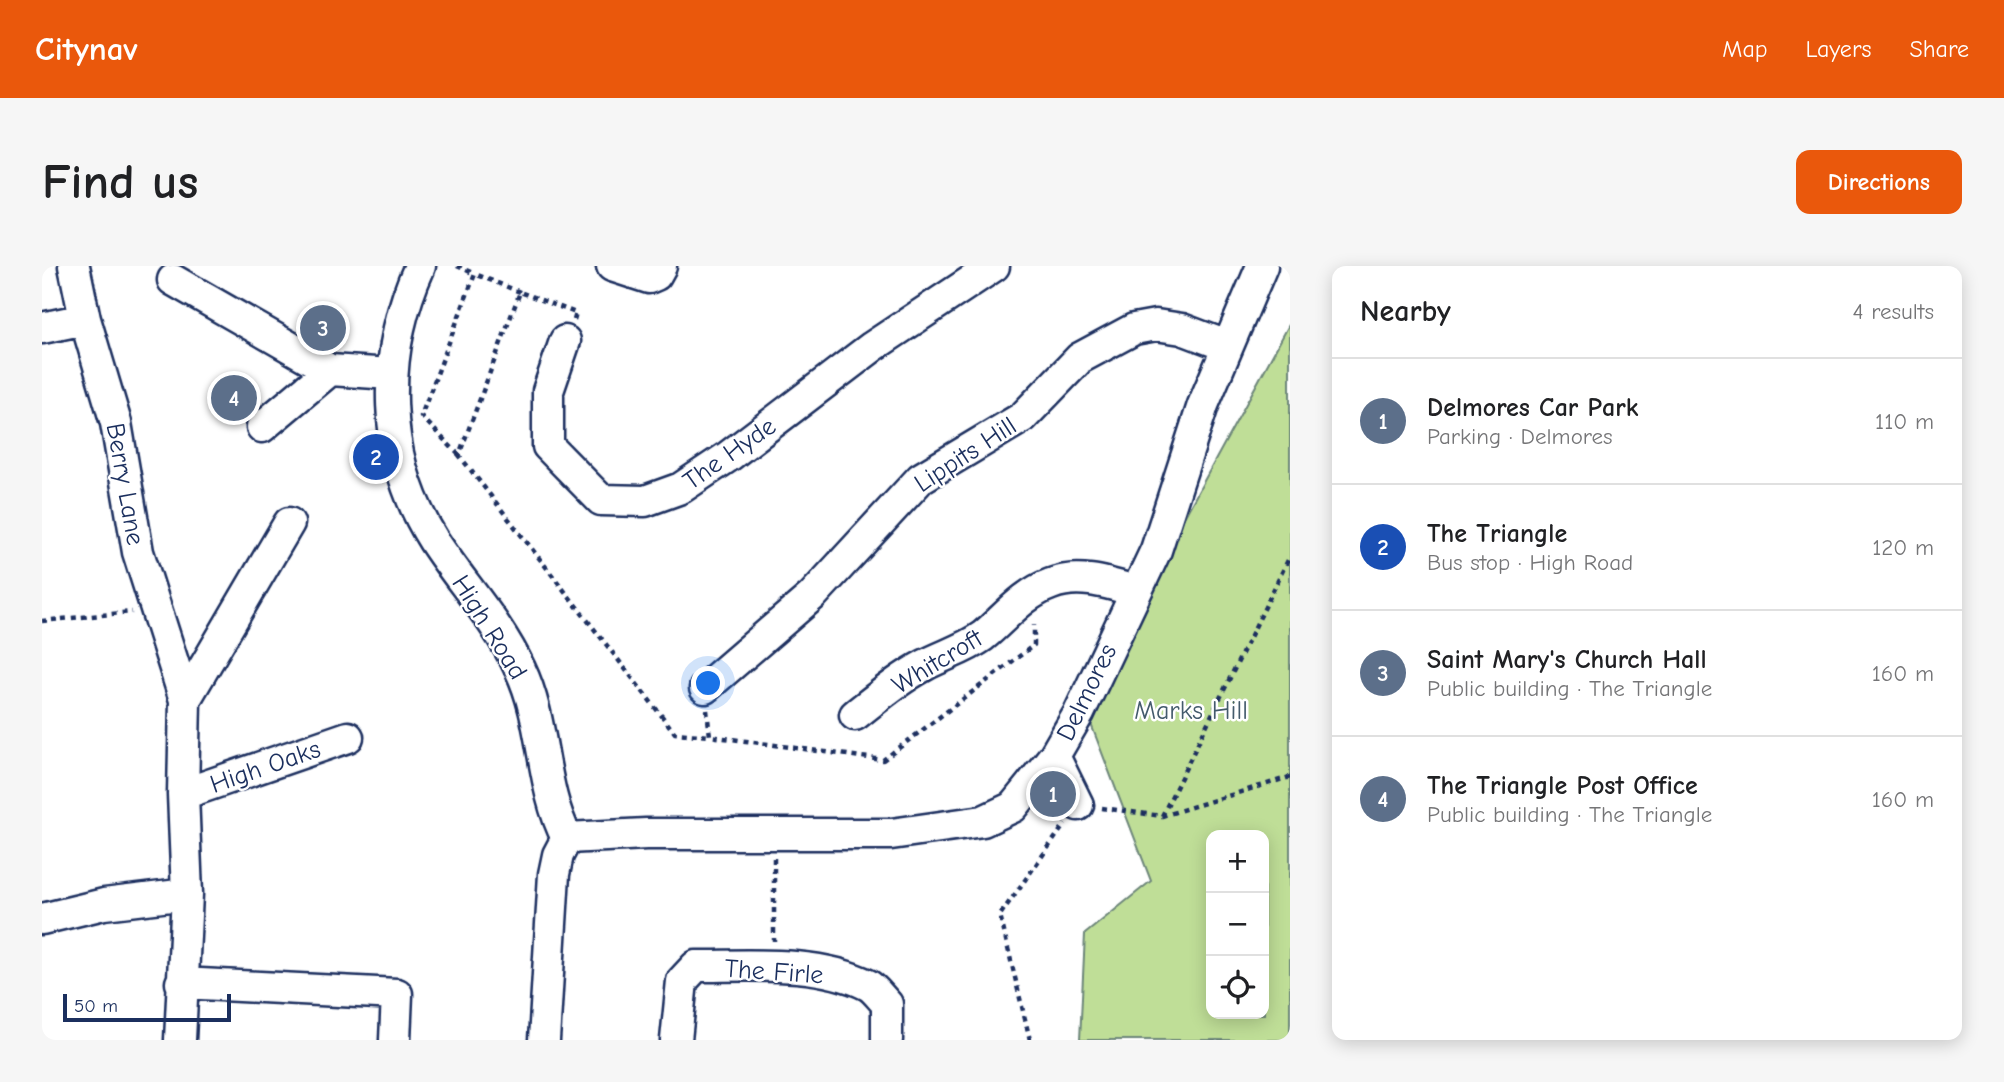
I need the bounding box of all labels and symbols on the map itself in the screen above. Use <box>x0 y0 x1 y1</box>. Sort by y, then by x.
pin: 3 <box>300 302 346 354</box>
pin: 4 <box>211 372 257 424</box>
street label: The Hyde <box>678 411 782 497</box>
street label: Lippits Hill <box>909 411 1022 499</box>
street label: Berry Lane <box>100 421 151 548</box>
pin: 2 <box>353 431 399 483</box>
street label: High Road <box>445 570 533 685</box>
street label: Whitcroft <box>887 622 989 700</box>
street label: Delmores <box>1051 639 1123 746</box>
your location <box>691 666 725 700</box>
park label: Marks Hill <box>1134 696 1248 726</box>
street label: High Oaks <box>206 734 324 800</box>
pin: 1 <box>1030 768 1076 820</box>
street label: The Firle <box>723 954 824 990</box>
scale bar <box>63 991 231 1023</box>

